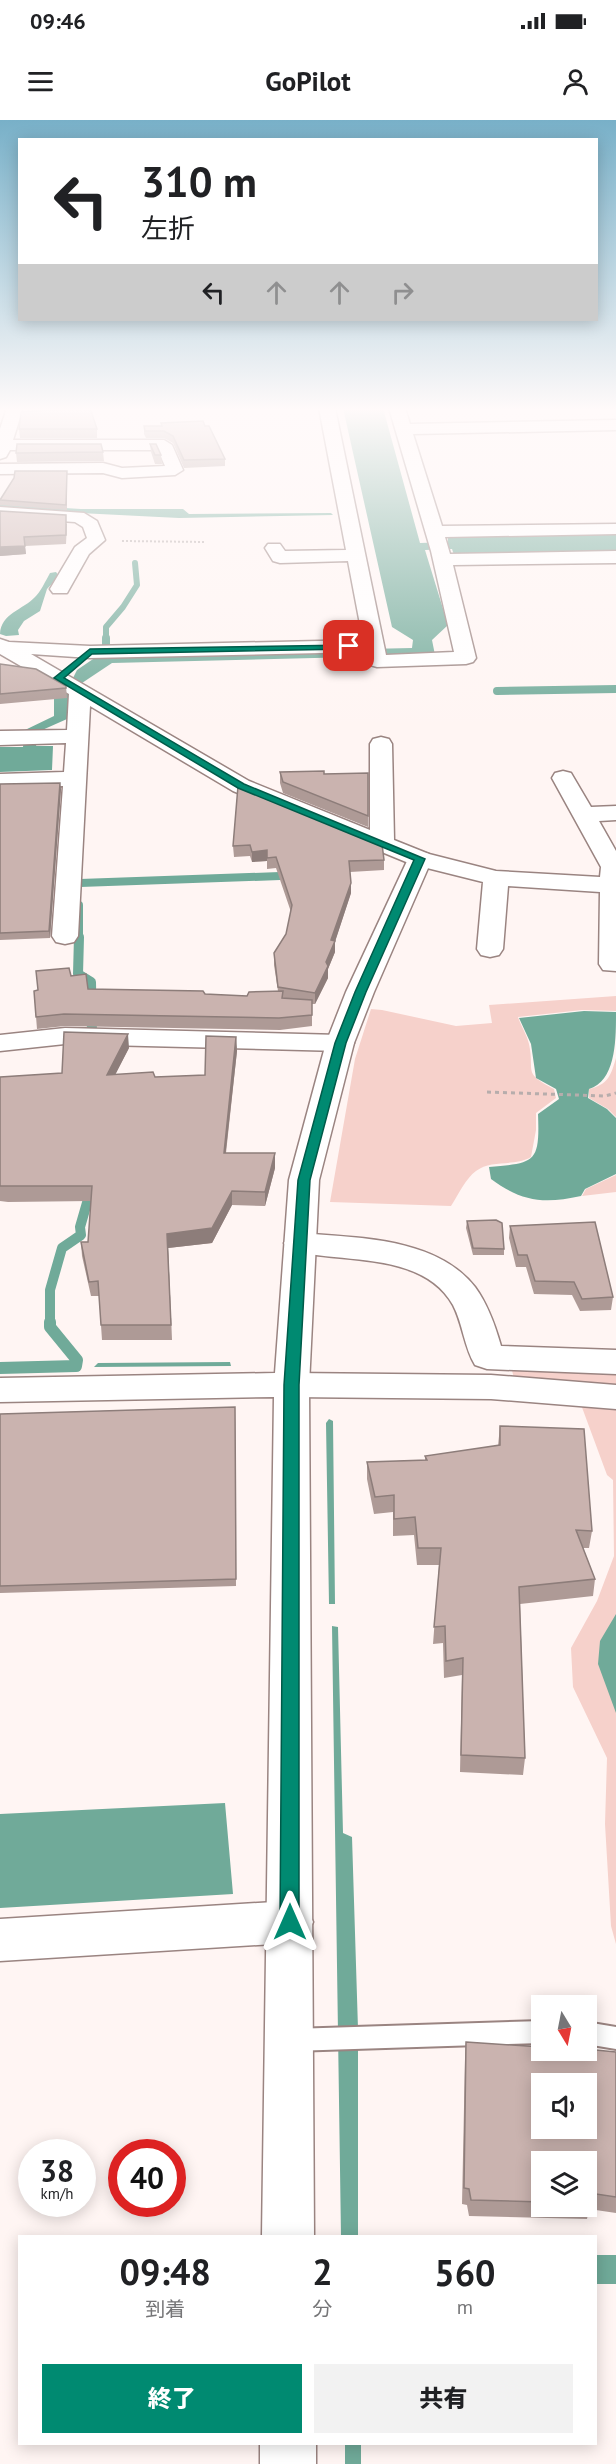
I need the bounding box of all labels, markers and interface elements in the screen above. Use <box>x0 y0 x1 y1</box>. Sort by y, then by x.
text: 09:46 <box>30 7 86 35</box>
text: GoPilot <box>265 64 351 98</box>
icon: menu <box>24 65 57 98</box>
icon: person <box>559 65 592 98</box>
text: 310 m <box>141 154 257 209</box>
icon: left <box>42 162 120 240</box>
text: 左折 <box>141 211 195 245</box>
icon: left <box>197 276 230 309</box>
icon: ahead <box>260 276 293 309</box>
icon: ahead <box>323 276 356 309</box>
icon: right <box>386 276 419 309</box>
pin <box>323 620 374 671</box>
icon: arrive <box>332 629 365 662</box>
position arrow <box>258 1890 322 1954</box>
north arrow <box>531 1995 597 2061</box>
map controls <box>531 1995 597 2217</box>
button: sound <box>531 2073 597 2139</box>
speed limit sign: 40 <box>108 2139 186 2217</box>
text: 38 <box>40 2151 74 2190</box>
button: layers <box>531 2151 597 2217</box>
text: km/h <box>41 2184 73 2203</box>
text: 09:48 <box>119 2248 211 2295</box>
text: 2 <box>312 2248 333 2295</box>
text: 560 <box>434 2249 495 2296</box>
text: m <box>457 2294 473 2320</box>
text: 到着 <box>145 2296 185 2322</box>
text: 分 <box>313 2296 333 2322</box>
button: 終了 <box>42 2364 302 2433</box>
button: 共有 <box>314 2364 573 2433</box>

